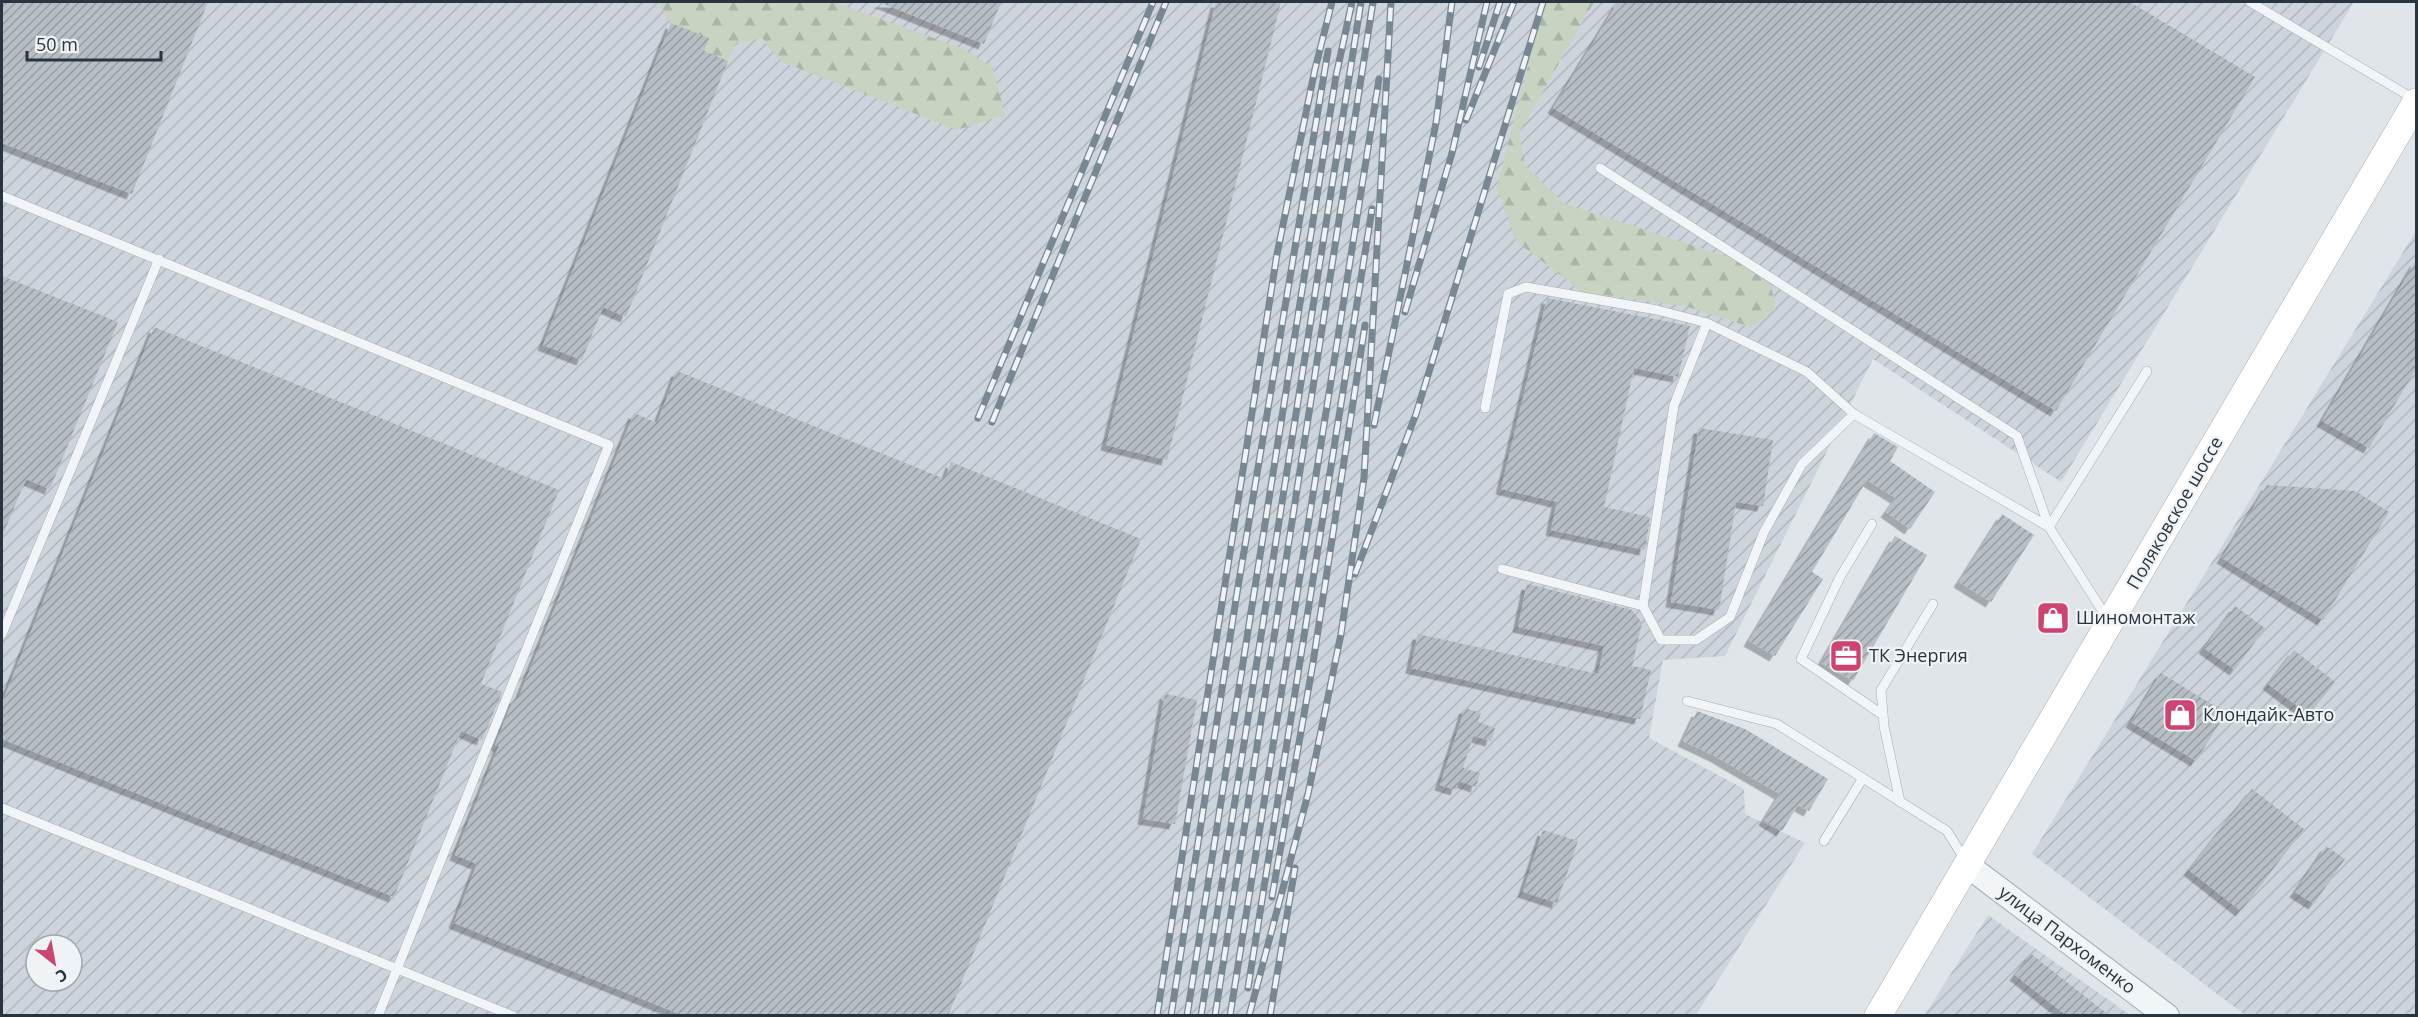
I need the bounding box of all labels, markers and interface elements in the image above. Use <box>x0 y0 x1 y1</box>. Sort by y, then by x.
scale bar <box>27 24 160 62</box>
text: 50 m <box>36 32 78 56</box>
street label: Поляковское шоссе <box>2121 432 2228 593</box>
shop icon: Шиномонтаж <box>2035 600 2071 636</box>
place label: Шиномонтаж <box>2076 605 2196 629</box>
office icon: ТК Энергия <box>1828 638 1864 674</box>
place label: ТК Энергия <box>1869 643 1968 667</box>
shop icon: Клондайк-Авто <box>2162 697 2198 733</box>
place label: Клондайк-Авто <box>2203 702 2334 726</box>
street label: улица Пархоменко <box>1994 880 2141 999</box>
north arrow <box>24 933 84 993</box>
text: С <box>52 964 72 988</box>

